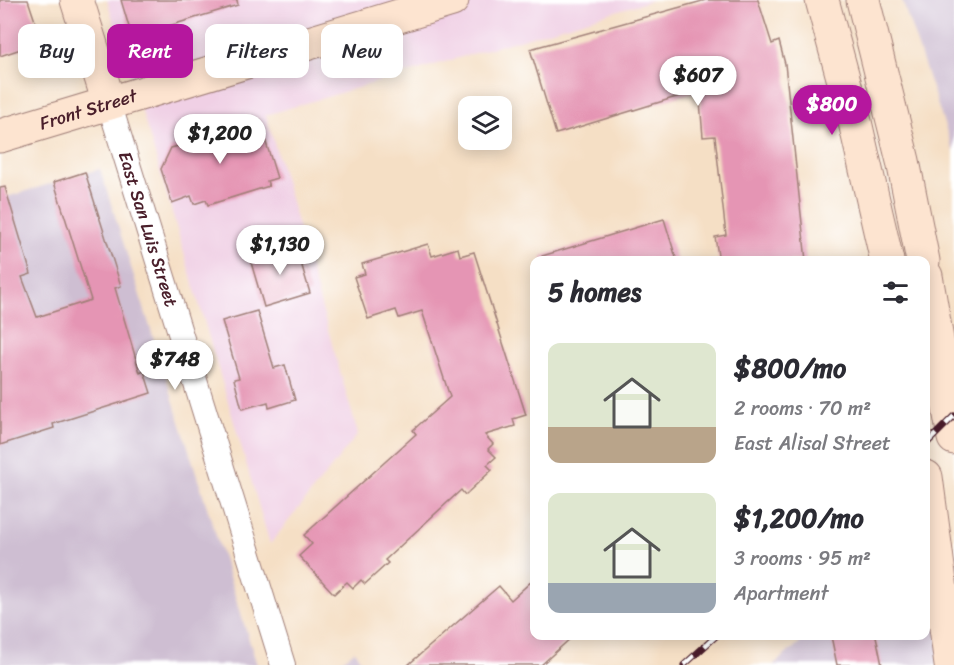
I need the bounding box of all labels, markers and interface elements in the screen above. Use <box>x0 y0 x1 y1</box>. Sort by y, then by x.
chip: Buy <box>18 24 95 78</box>
chip: Rent <box>107 24 193 78</box>
chip: Filters <box>205 24 309 78</box>
chip: New <box>321 24 403 78</box>
pin: $607 <box>662 56 734 107</box>
text: $607 <box>674 58 722 93</box>
street label: Front Street <box>35 79 141 139</box>
pin: $800 <box>796 85 868 136</box>
text: $800 <box>807 87 857 122</box>
map controls <box>458 96 512 150</box>
button: layers <box>458 96 512 150</box>
pin: $1,200 <box>171 114 269 165</box>
text: $1,200 <box>188 116 252 151</box>
street label: East San Luis Street <box>109 147 187 311</box>
pin: $1,130 <box>231 225 329 276</box>
text: $1,130 <box>250 227 310 262</box>
text: 5 homes <box>548 269 641 315</box>
icon: filters <box>879 276 912 309</box>
pin: $748 <box>139 340 211 391</box>
text: $748 <box>150 342 200 377</box>
text: $800/mo <box>734 345 846 391</box>
icon: home <box>596 367 668 439</box>
text: 2 rooms · 70 m² <box>734 391 871 426</box>
text: East Alisal Street <box>734 426 891 461</box>
text: $1,200/mo <box>734 495 864 541</box>
icon: home <box>596 517 668 589</box>
text: 3 rooms · 95 m² <box>734 541 871 576</box>
text: Apartment <box>734 576 828 611</box>

